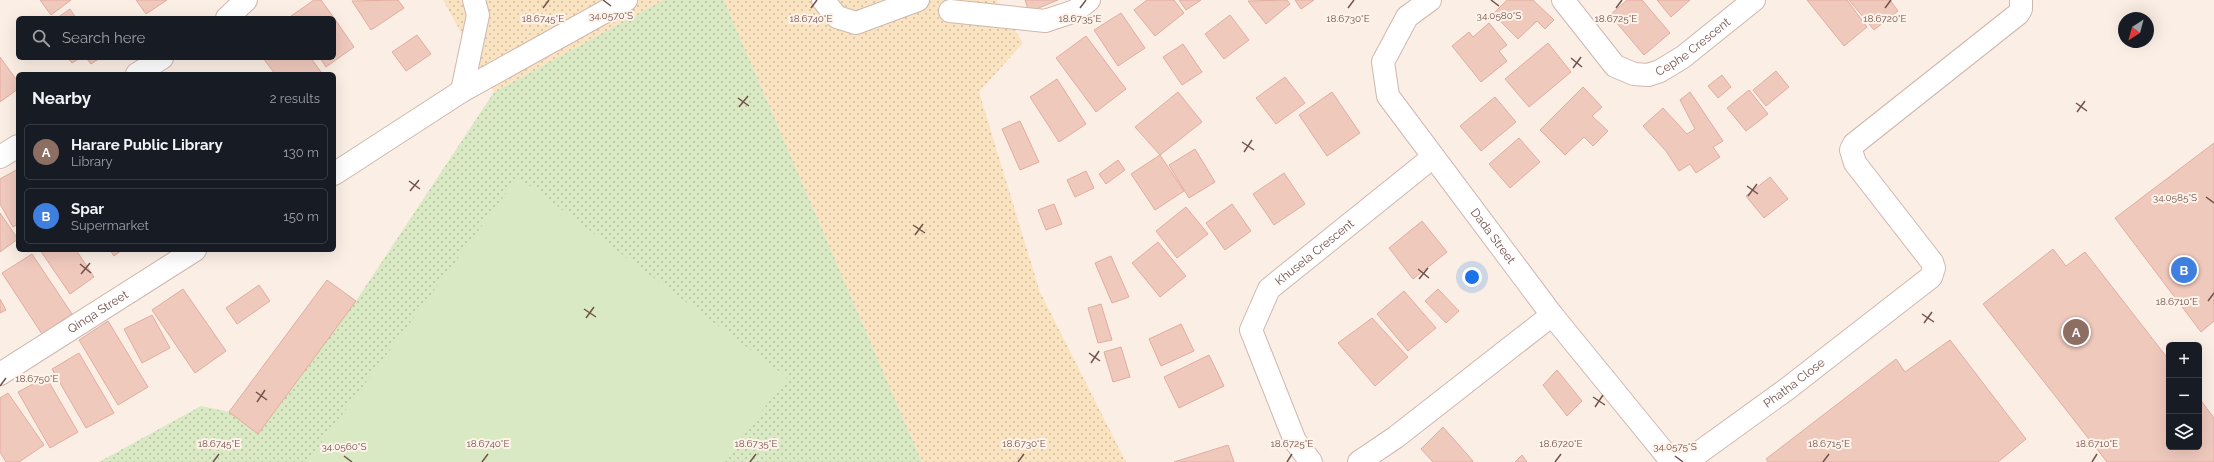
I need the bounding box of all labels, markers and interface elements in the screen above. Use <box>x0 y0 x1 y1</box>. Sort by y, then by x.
text: 34.0570°S <box>589 10 633 21</box>
text: 34.0580°S <box>1477 10 1521 21</box>
north arrow <box>2118 12 2154 48</box>
text: 18.6745°E <box>522 13 564 24</box>
text: 18.6740°E <box>789 13 833 24</box>
text: 18.6735°E <box>1058 13 1102 24</box>
text: 18.6730°E <box>1326 13 1370 24</box>
text: 18.6725°E <box>1595 13 1637 24</box>
text: 18.6720°E <box>1863 13 1907 24</box>
street label: Cephe Crescent <box>1653 15 1733 79</box>
search box <box>16 16 336 60</box>
icon: search <box>30 27 52 49</box>
text: Search here <box>62 29 145 47</box>
text: Nearby <box>32 88 91 108</box>
text: 2 results <box>270 91 320 106</box>
text: Harare Public Library <box>71 136 223 154</box>
text: A <box>42 145 50 160</box>
text: 130 m <box>283 145 319 160</box>
text: Library <box>71 154 113 169</box>
text: 34.0585°S <box>2153 192 2197 203</box>
text: Spar <box>71 200 104 218</box>
street label: Dada Street <box>1468 206 1518 267</box>
text: B <box>42 209 50 224</box>
text: 150 m <box>283 209 319 224</box>
street label: Khusela Crescent <box>1272 216 1357 288</box>
text: Supermarket <box>71 218 149 233</box>
pin: B <box>2171 255 2197 285</box>
your location <box>1462 267 1482 287</box>
street label: Qinqa Street <box>65 287 131 336</box>
text: 18.6710°E <box>2156 296 2198 307</box>
pin: A <box>2063 317 2089 347</box>
map controls <box>2166 342 2202 450</box>
button: + <box>2166 342 2202 378</box>
street label: Phatha Close <box>1761 355 1828 411</box>
text: 18.6750°E <box>15 373 59 384</box>
button: − <box>2166 378 2202 414</box>
button: layers <box>2166 414 2202 450</box>
text: 18.6745°E <box>198 438 240 449</box>
text: 18.6740°E <box>466 438 510 449</box>
text: 18.6735°E <box>734 438 778 449</box>
text: 18.6730°E <box>1002 438 1046 449</box>
text: 18.6725°E <box>1271 438 1313 449</box>
text: 18.6720°E <box>1539 438 1583 449</box>
text: 18.6715°E <box>1808 438 1850 449</box>
text: 18.6710°E <box>2076 438 2118 449</box>
text: 34.0560°S <box>322 441 366 452</box>
text: 34.0575°S <box>1653 441 1697 452</box>

